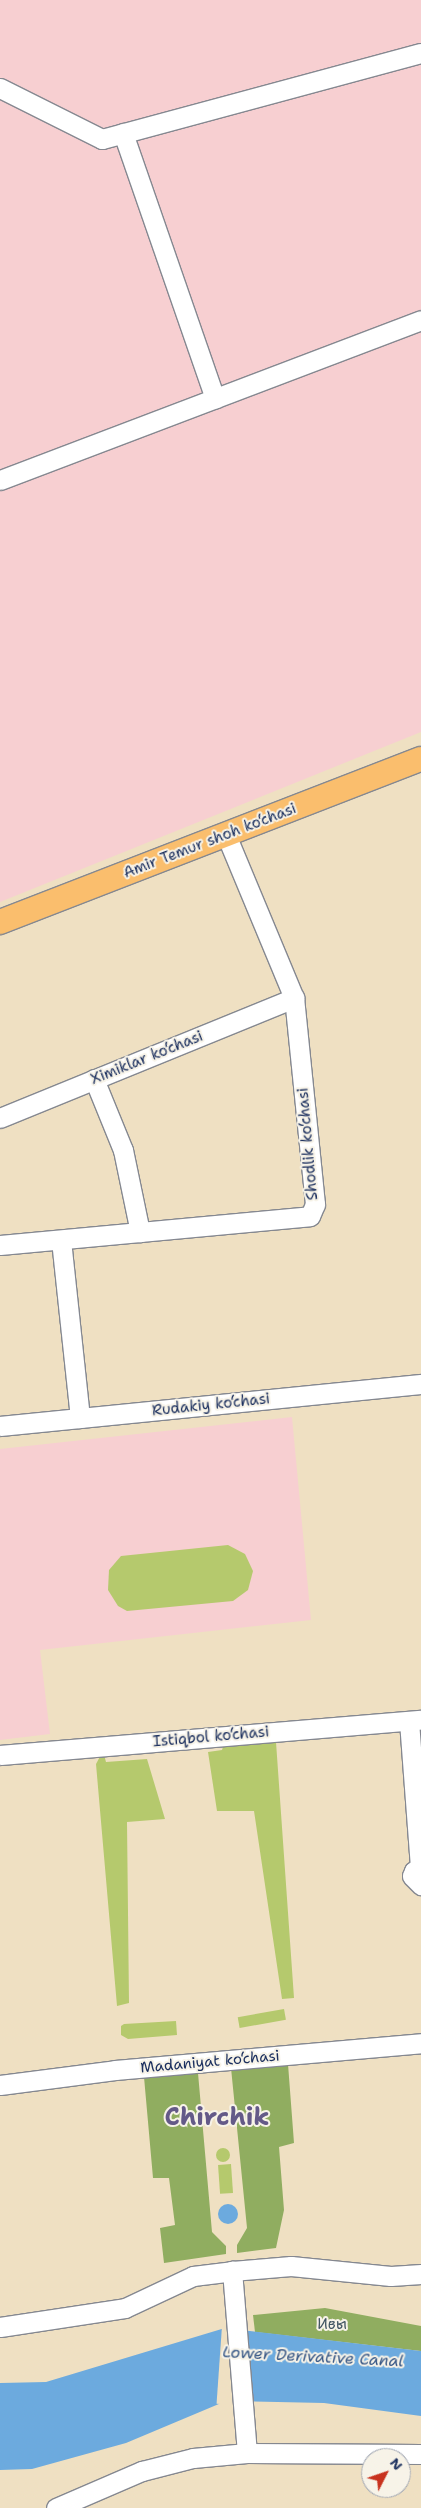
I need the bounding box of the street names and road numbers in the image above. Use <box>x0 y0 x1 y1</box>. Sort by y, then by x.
street label: Amir Temur shoh ko‘chasi <box>121 800 299 882</box>
street label: Ximiklar ko‘chasi <box>88 1027 206 1089</box>
street label: Shodlik ko‘chasi <box>294 1087 322 1201</box>
street label: Rudakiy ko‘chasi <box>151 1390 271 1420</box>
street label: Istiqbol ko‘chasi <box>152 1723 270 1751</box>
street label: Madaniyat ko‘chasi <box>140 2047 280 2077</box>

